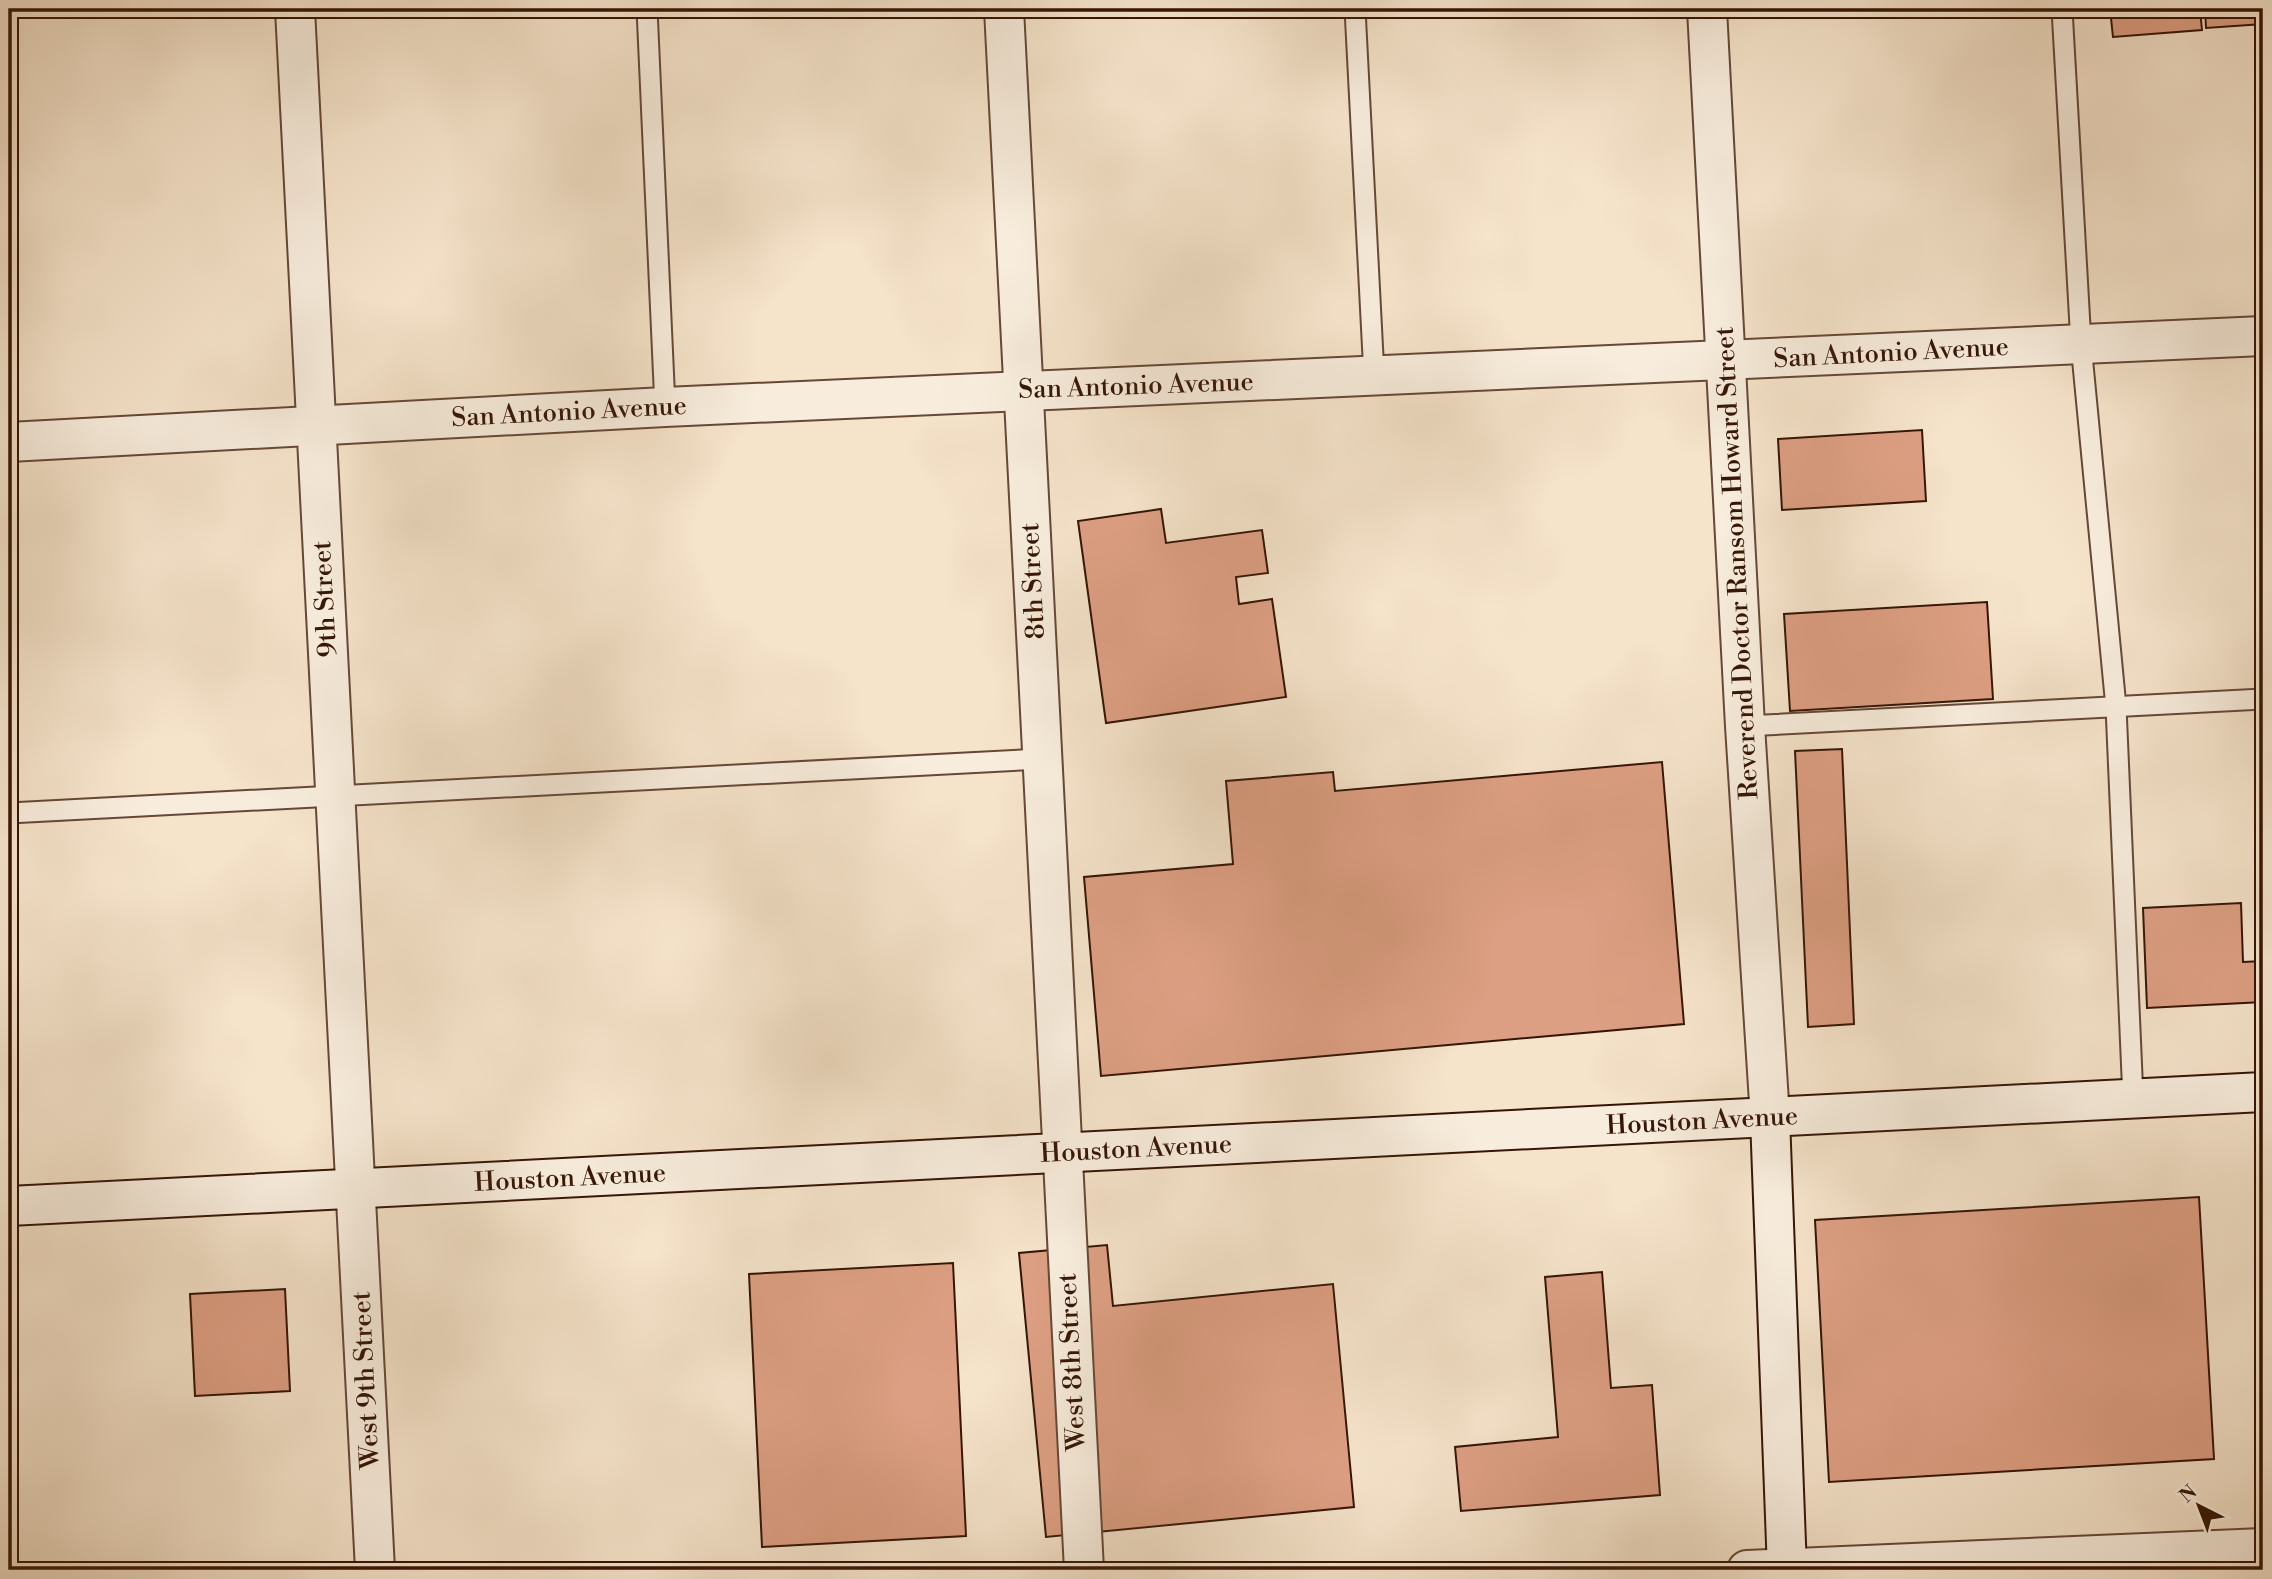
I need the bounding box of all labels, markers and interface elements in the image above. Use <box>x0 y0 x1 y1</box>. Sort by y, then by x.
street label: Reverend Doctor Ransom Howard Street <box>1709 326 1765 800</box>
street label: San Antonio Avenue <box>1773 331 2009 375</box>
street label: San Antonio Avenue <box>1018 366 1254 406</box>
street label: San Antonio Avenue <box>451 390 687 434</box>
street label: 8th Street <box>1014 522 1052 640</box>
street label: 9th Street <box>306 540 344 658</box>
street label: Houston Avenue <box>1605 1100 1799 1142</box>
street label: Houston Avenue <box>1039 1128 1233 1170</box>
street label: Houston Avenue <box>473 1157 667 1199</box>
street label: West 8th Street <box>1051 1272 1093 1453</box>
street label: West 9th Street <box>345 1290 387 1471</box>
north arrow <box>2164 1470 2234 1540</box>
text: N <box>2175 1480 2202 1508</box>

